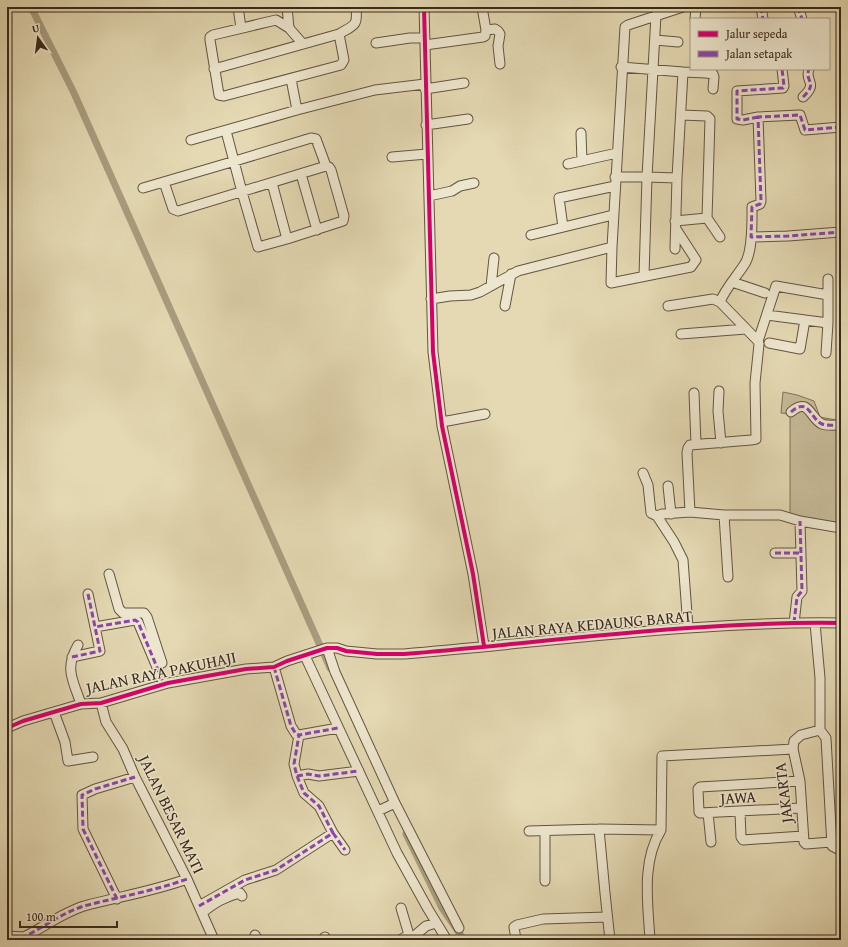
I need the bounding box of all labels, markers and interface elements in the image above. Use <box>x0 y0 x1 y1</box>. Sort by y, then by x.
north arrow <box>18 18 58 58</box>
legend <box>690 18 830 70</box>
text: U <box>30 19 42 37</box>
text: Jalur sepeda <box>724 25 788 42</box>
text: Jalan setapak <box>724 45 793 62</box>
street label: JALAN RAYA KEDAUNG BARAT <box>489 603 693 645</box>
street label: JALAN RAYA PAKUHAJI <box>82 644 238 700</box>
street label: JALAN BESAR MATI <box>132 749 211 878</box>
street label: JAKARTA <box>767 761 799 826</box>
street label: JAWA <box>717 784 757 810</box>
scale bar <box>20 903 117 929</box>
text: 100 m <box>26 908 56 925</box>

